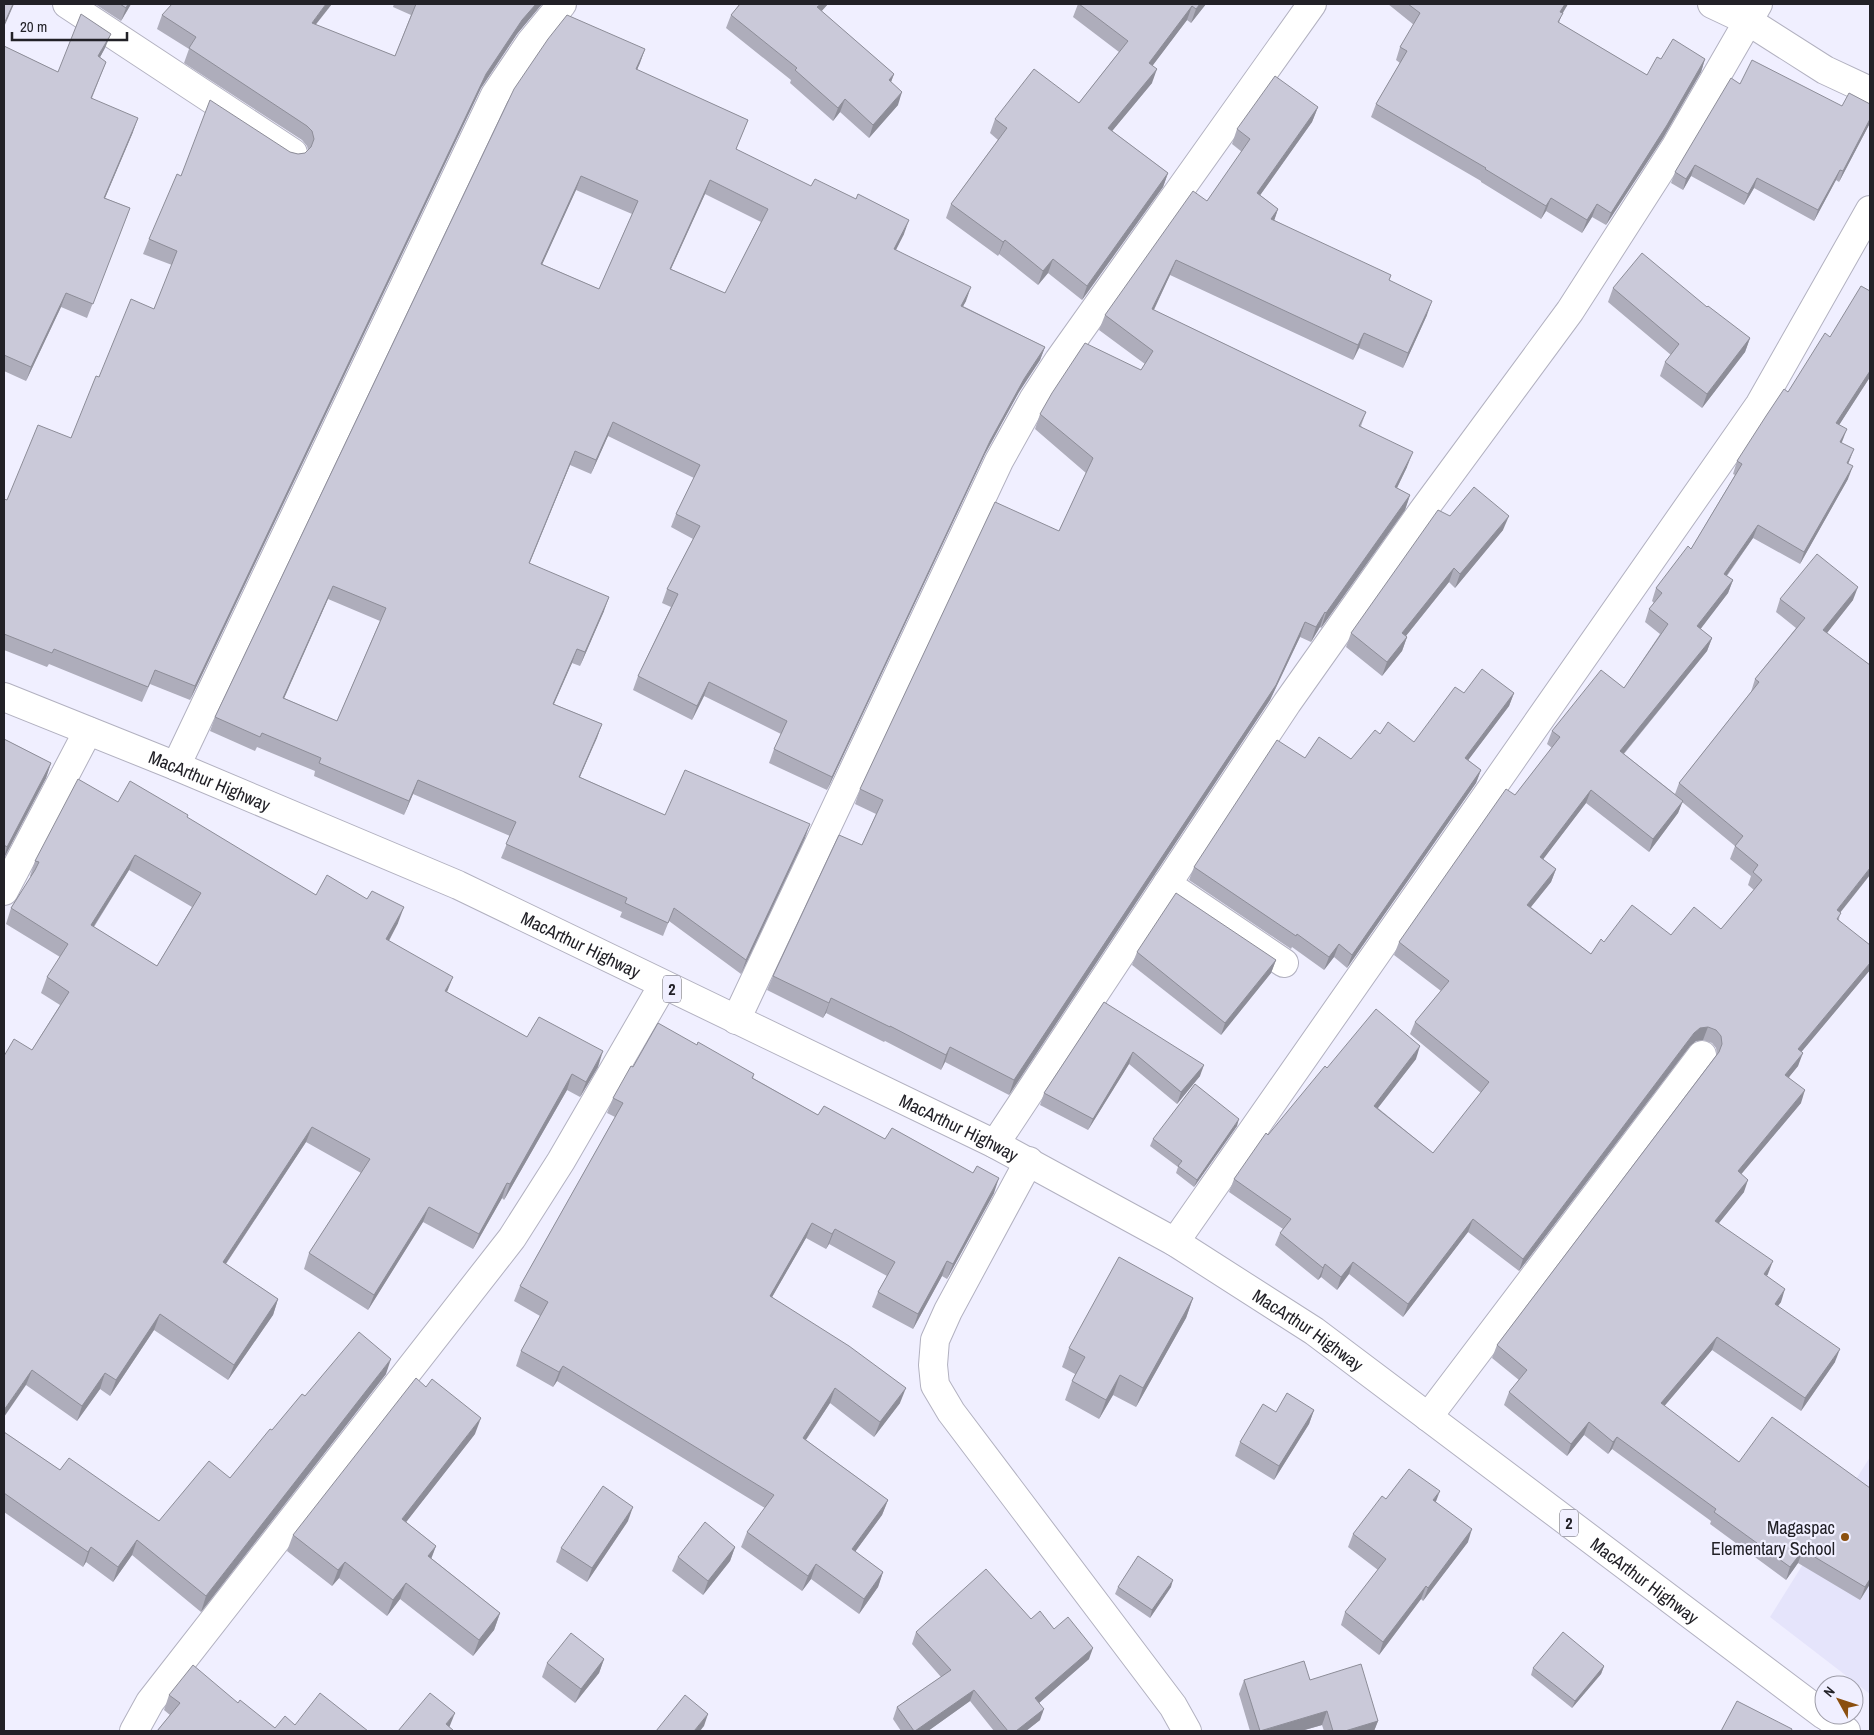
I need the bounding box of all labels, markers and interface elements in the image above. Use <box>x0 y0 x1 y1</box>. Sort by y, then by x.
scale bar <box>12 10 128 42</box>
text: 20 m <box>20 16 47 37</box>
street label: MacArthur Highway <box>145 744 275 817</box>
street label: MacArthur Highway <box>517 905 645 984</box>
road number: 2 <box>663 976 681 1002</box>
street label: MacArthur Highway <box>895 1087 1024 1167</box>
street label: MacArthur Highway <box>1248 1282 1369 1377</box>
road number: 2 <box>1560 1510 1578 1536</box>
place label: Magaspac Elementary School <box>1711 1515 1835 1561</box>
street label: MacArthur Highway <box>1586 1531 1705 1630</box>
marker: Magaspac Elementary School <box>1839 1531 1851 1543</box>
north arrow <box>1814 1675 1864 1725</box>
text: N <box>1819 1683 1839 1701</box>

